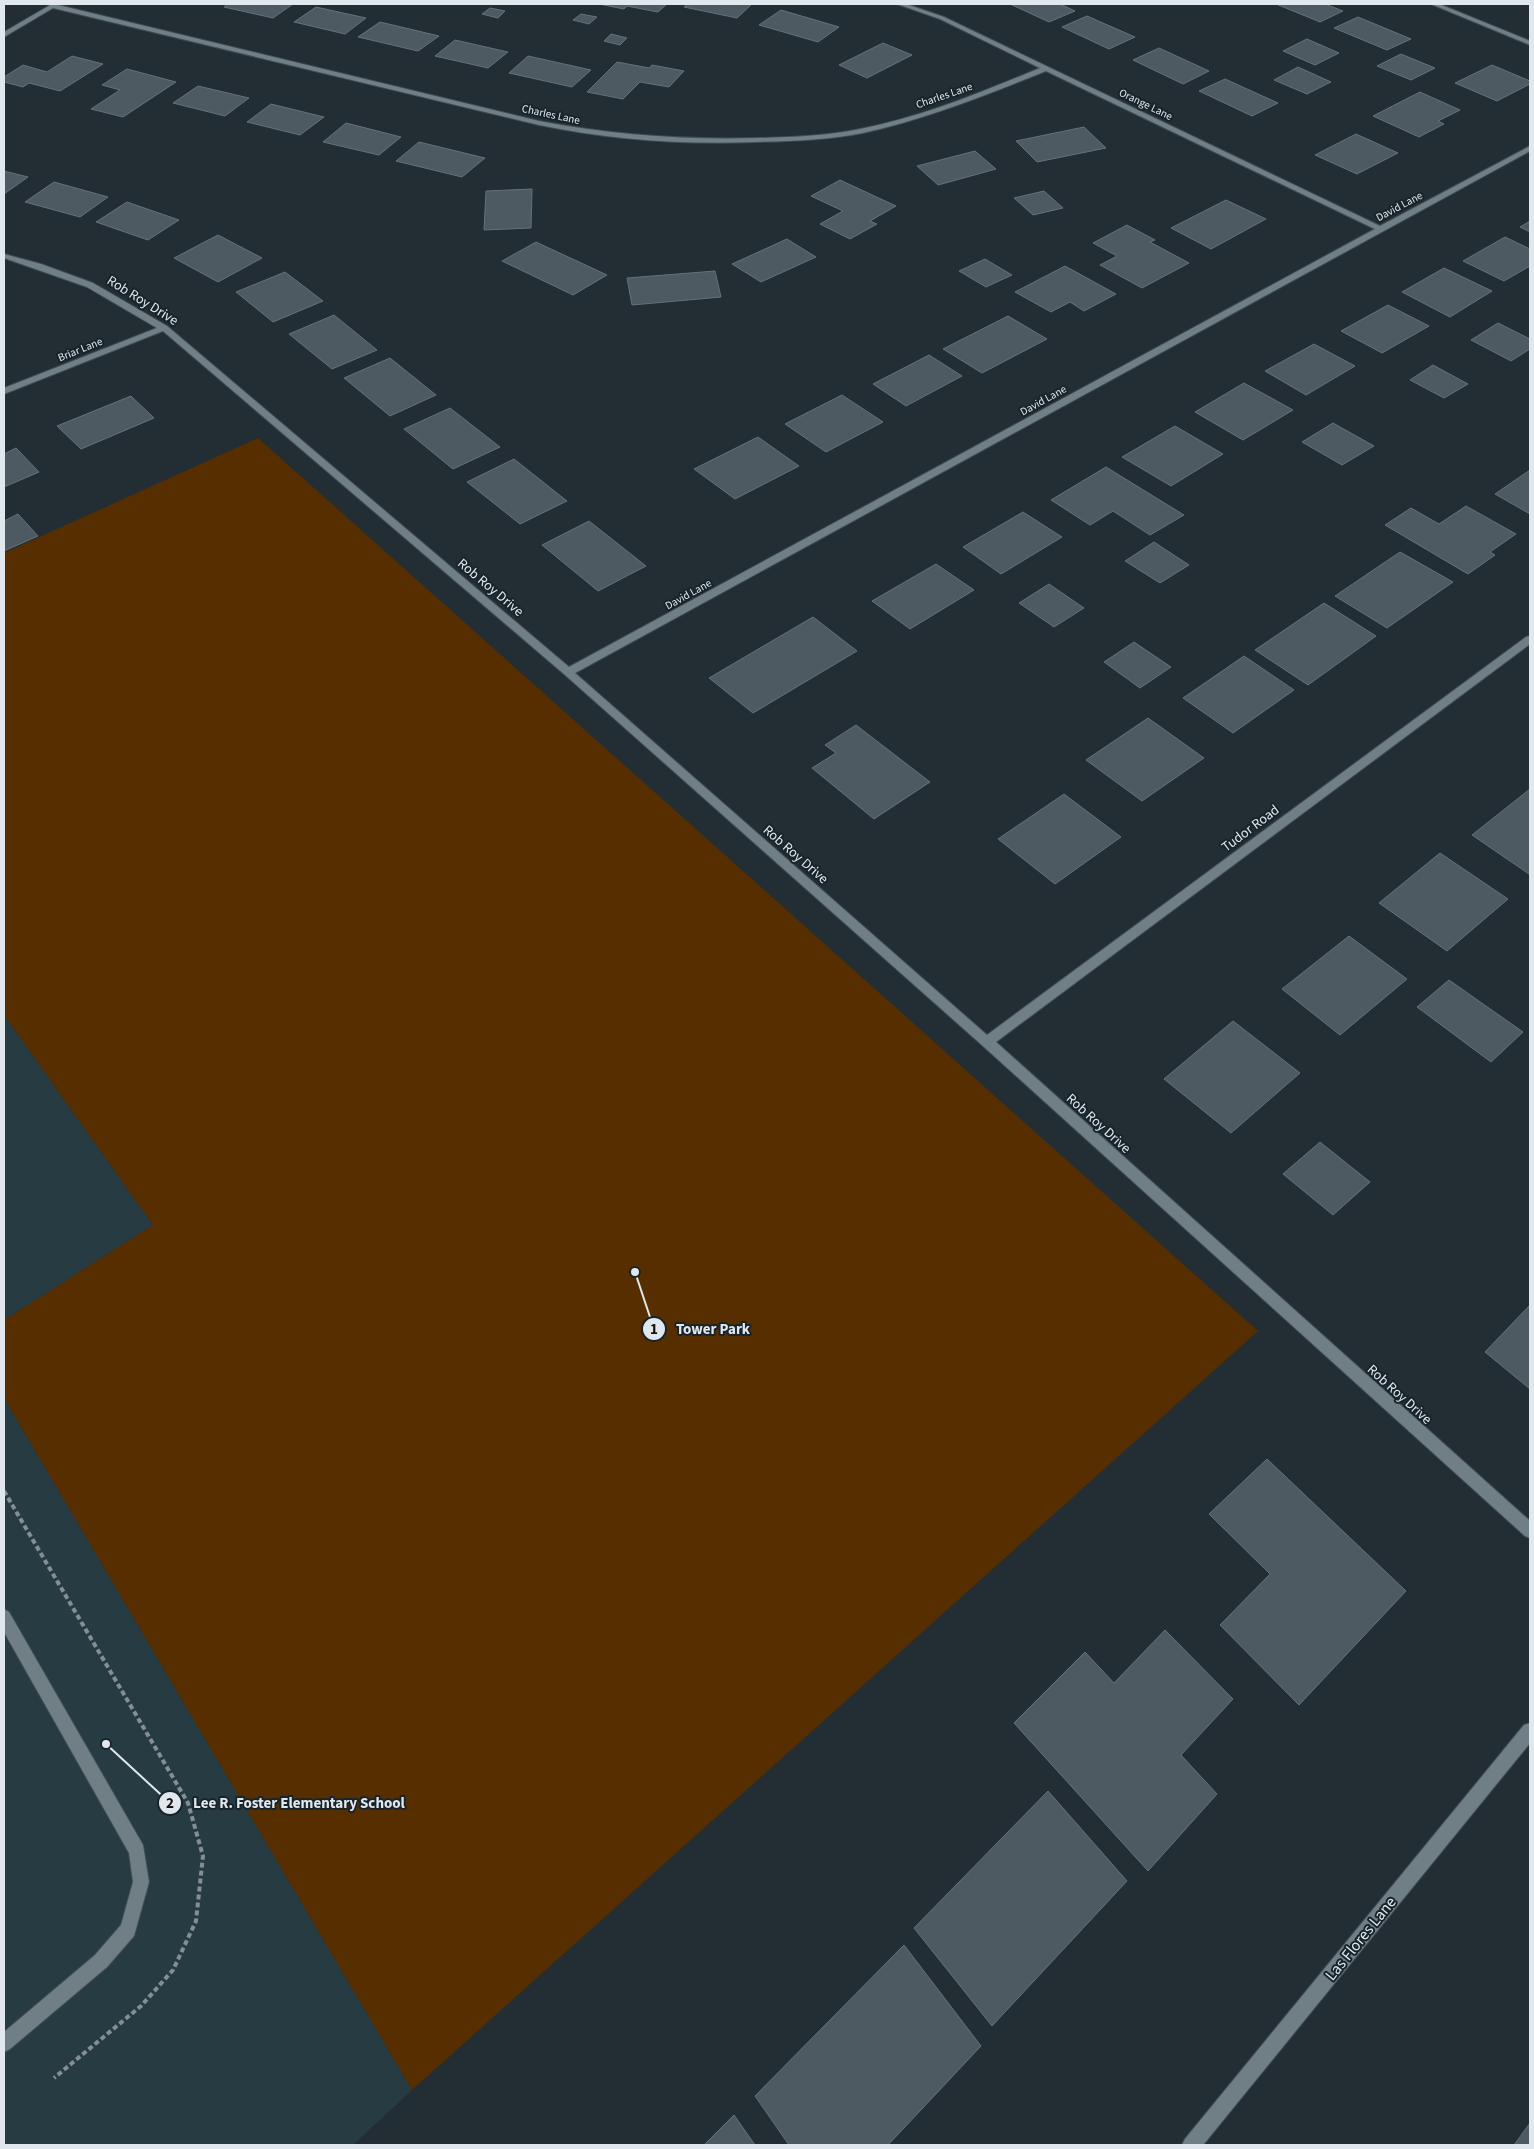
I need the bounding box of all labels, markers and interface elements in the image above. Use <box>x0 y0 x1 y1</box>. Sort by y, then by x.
street label: Charles Lane <box>914 79 975 112</box>
street label: Orange Lane <box>1116 85 1176 124</box>
street label: Charles Lane <box>520 101 582 128</box>
street label: David Lane <box>1373 188 1426 225</box>
street label: Rob Roy Drive <box>103 271 182 331</box>
street label: Briar Lane <box>56 334 105 365</box>
street label: David Lane <box>1017 381 1070 419</box>
street label: Rob Roy Drive <box>453 554 528 621</box>
street label: David Lane <box>662 575 715 613</box>
street label: Tudor Road <box>1218 800 1284 857</box>
street label: Rob Roy Drive <box>758 821 833 889</box>
street label: Rob Roy Drive <box>1062 1089 1135 1158</box>
callout: Tower Park <box>641 1314 760 1344</box>
text: 1 <box>650 1319 658 1340</box>
text: Tower Park <box>676 1319 751 1340</box>
street label: Rob Roy Drive <box>1363 1360 1436 1429</box>
callout: Lee R. Foster Elementary School <box>158 1788 415 1818</box>
text: 2 <box>166 1793 174 1814</box>
text: Lee R. Foster Elementary School <box>193 1793 406 1814</box>
street label: Las Flores Lane <box>1320 1892 1402 1985</box>

